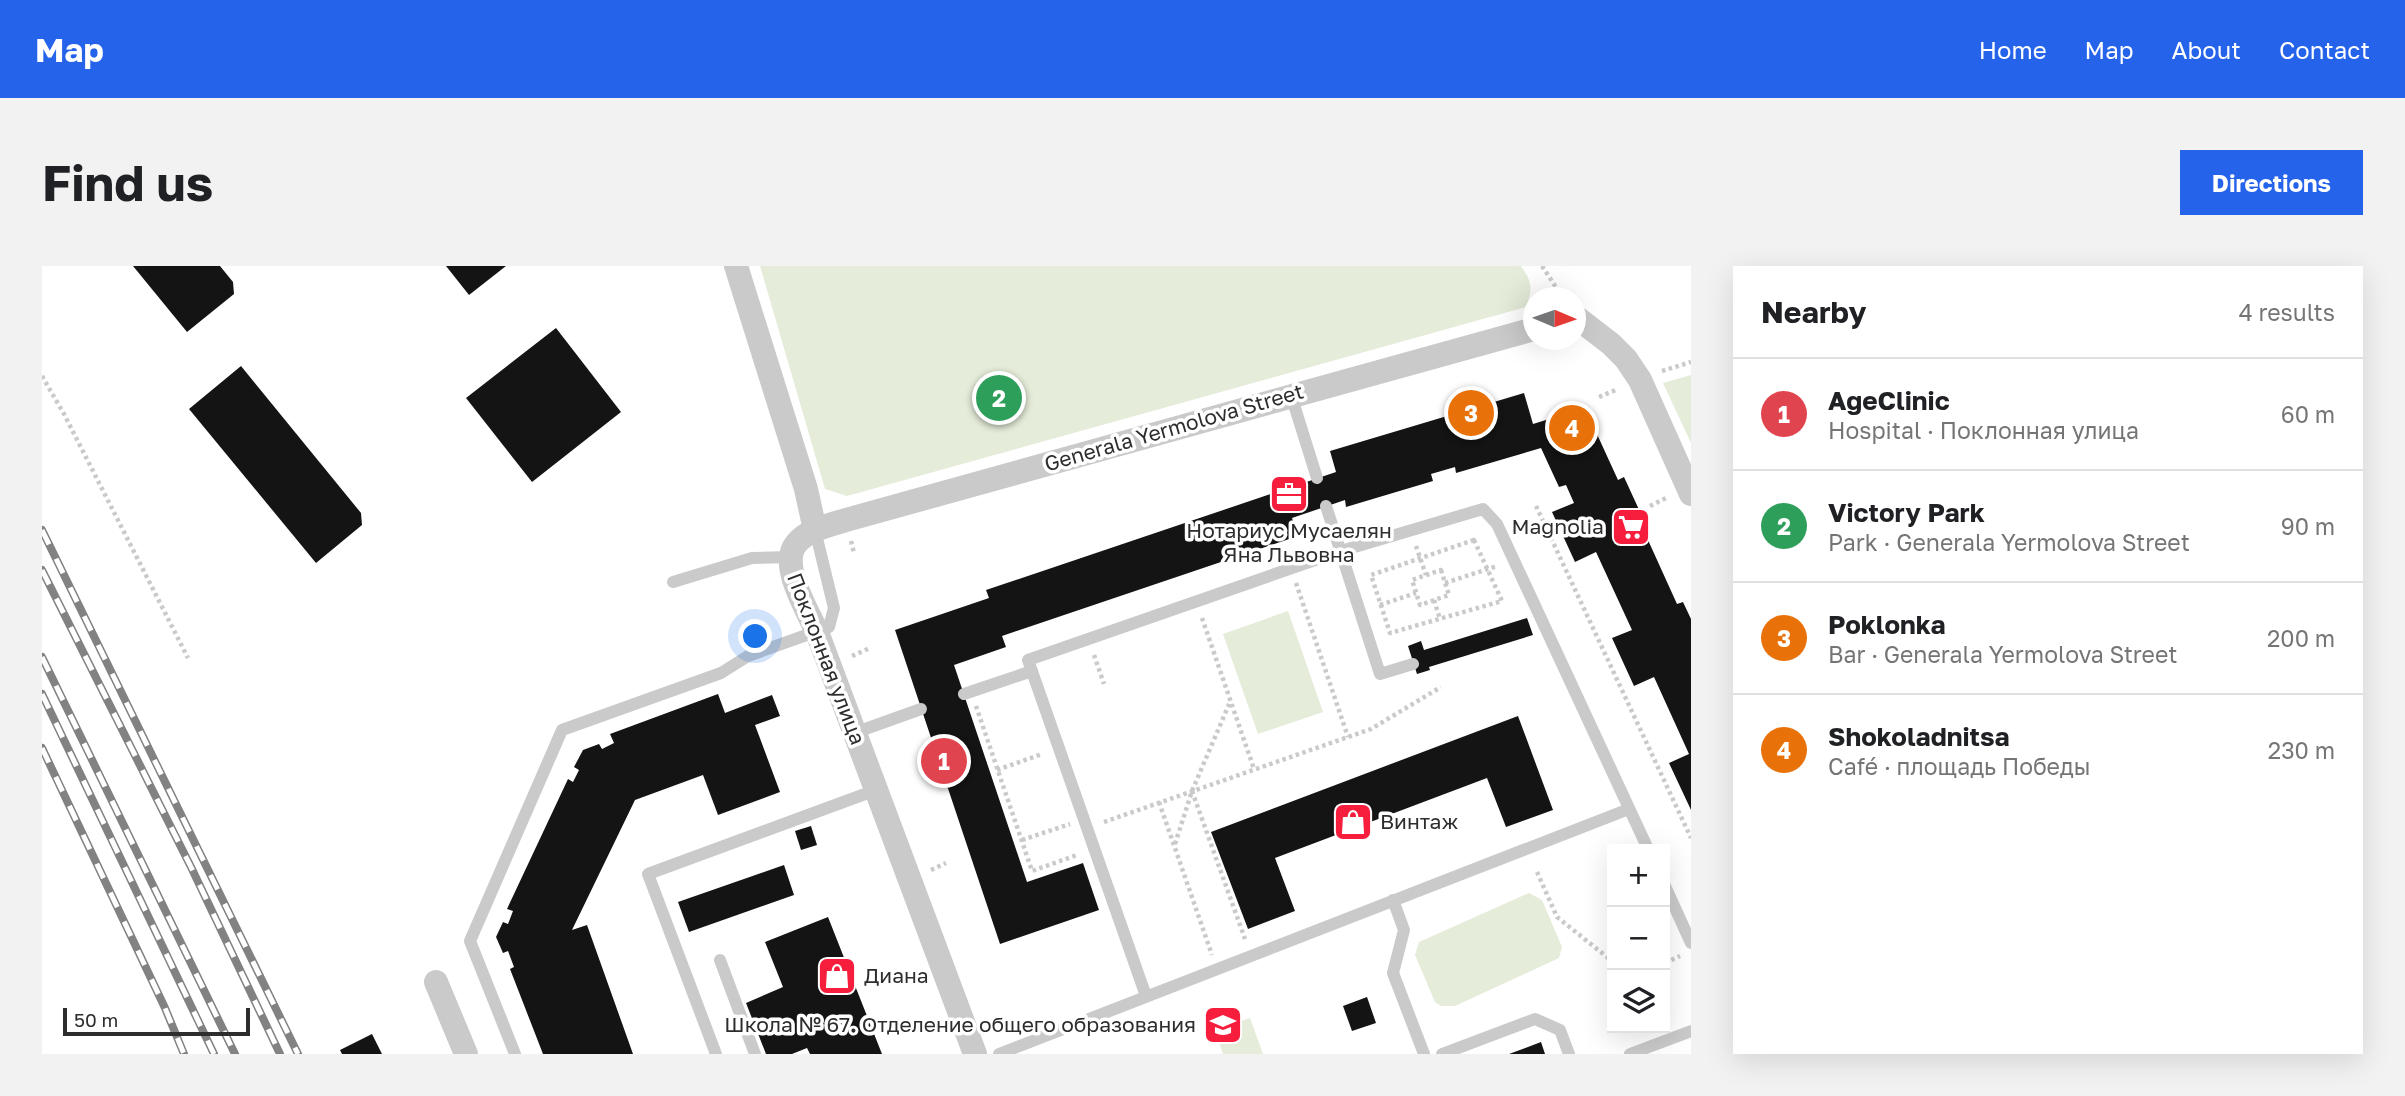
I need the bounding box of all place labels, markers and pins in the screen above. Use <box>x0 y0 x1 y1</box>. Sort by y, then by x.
pin: 2 <box>976 372 1022 424</box>
pin: 3 <box>1448 387 1494 439</box>
pin: 4 <box>1549 402 1595 454</box>
office icon: Нотариус Мусаелян Яна Львовна <box>1268 473 1310 515</box>
supermarket icon: Magnolia <box>1610 506 1652 548</box>
place label: Magnolia <box>1511 513 1604 539</box>
place label: Нотариус Мусаелян Яна Львовна <box>1186 517 1392 567</box>
pin: 1 <box>921 735 967 787</box>
shop icon: Винтаж <box>1332 801 1374 843</box>
place label: Винтаж <box>1380 808 1458 834</box>
shop icon: Диана <box>816 955 858 997</box>
place label: Диана <box>864 962 929 988</box>
school or university icon: Школа № 67. Отделение общего образования <box>1202 1004 1244 1046</box>
place label: Школа № 67. Отделение общего образования <box>724 1011 1196 1037</box>

